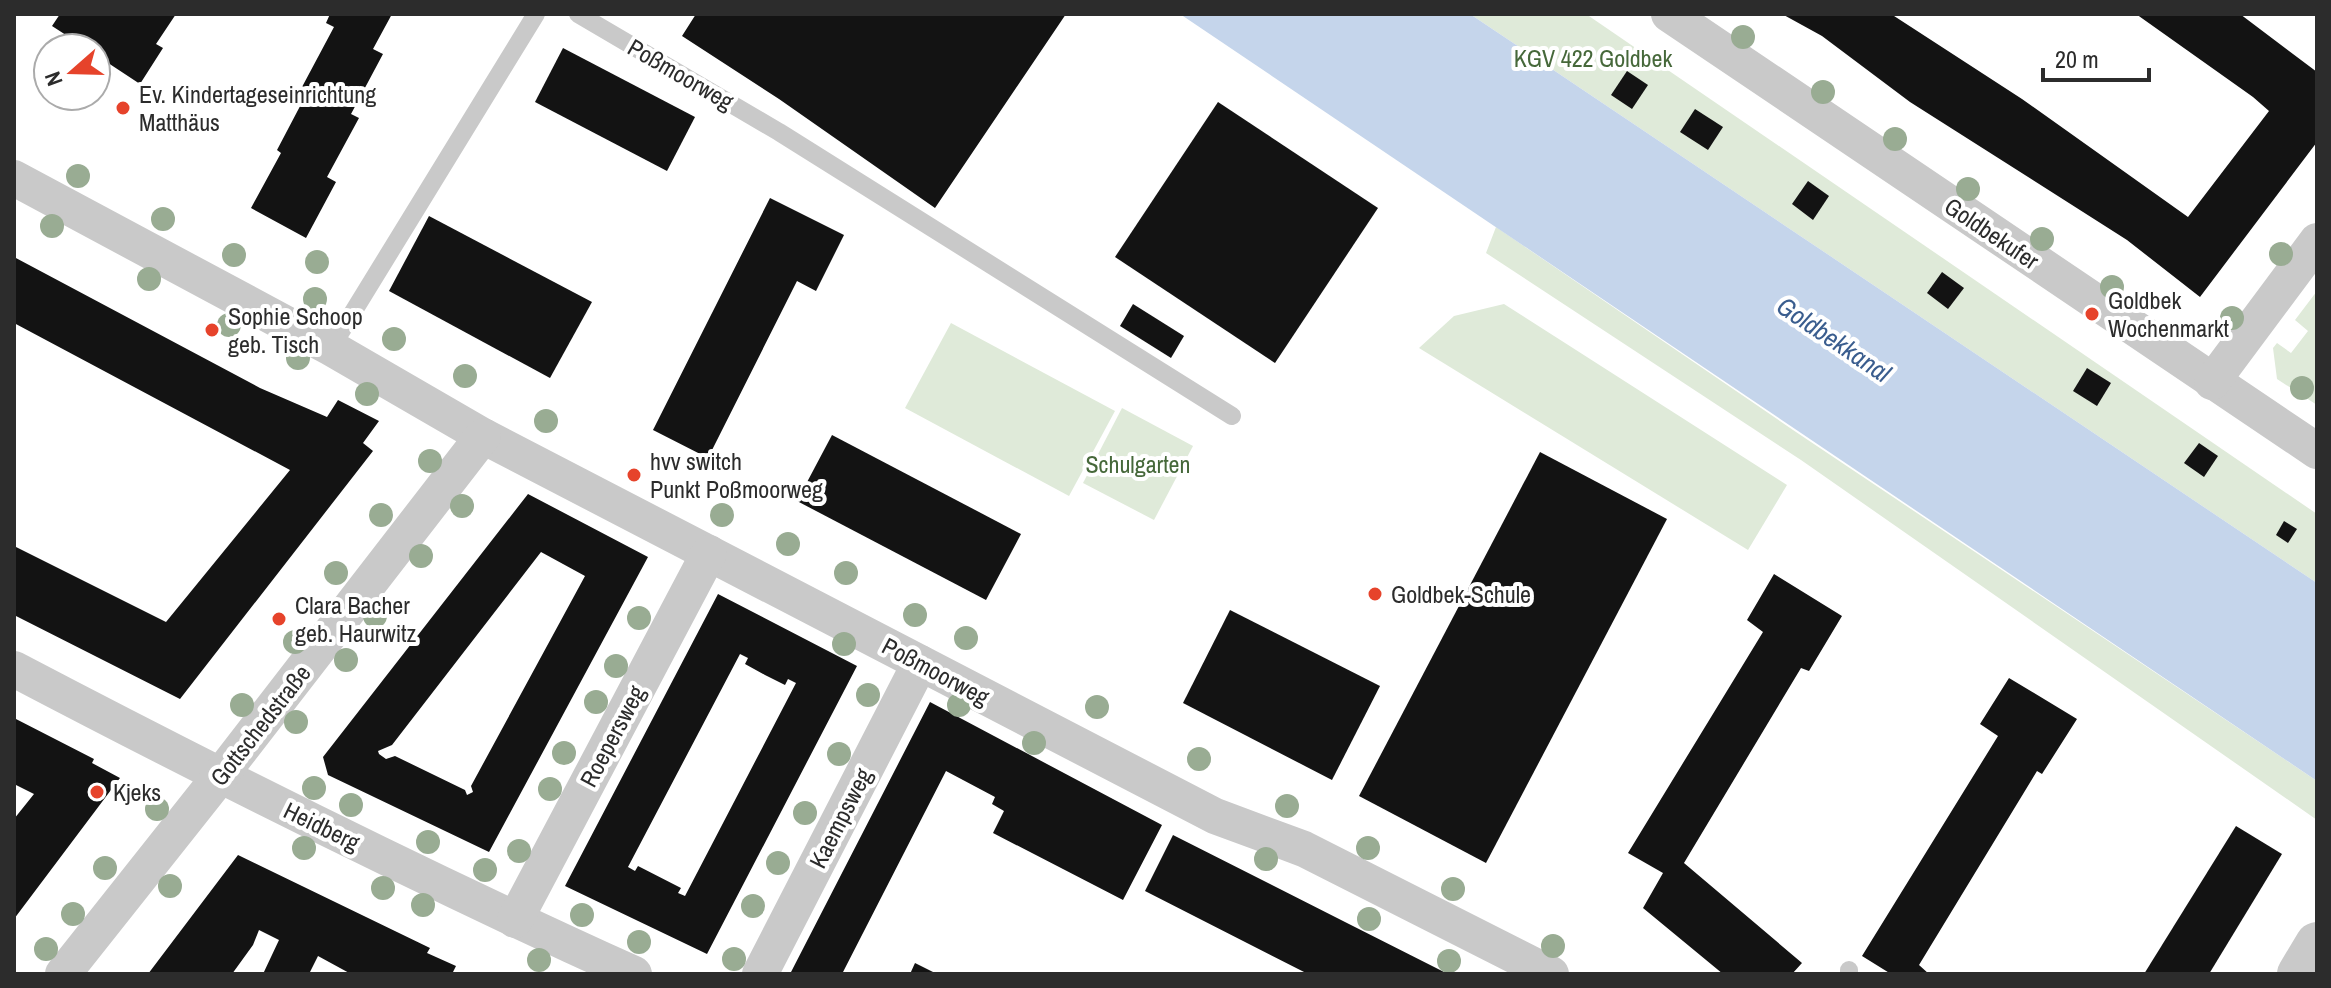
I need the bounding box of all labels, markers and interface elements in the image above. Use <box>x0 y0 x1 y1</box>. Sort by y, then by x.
street label: Poßmoorweg <box>622 31 740 117</box>
north arrow <box>32 32 112 112</box>
scale bar <box>2043 32 2149 82</box>
park label: KGV 422 Goldbek <box>1514 42 1672 74</box>
text: 20 m <box>2055 43 2099 75</box>
text: N <box>37 68 70 90</box>
place label: Ev. Kindertageseinrichtung Matthäus <box>139 78 376 138</box>
marker: Ev. Kindertageseinrichtung Matthäus <box>114 99 132 117</box>
street label: Goldbekufer <box>1939 190 2046 276</box>
place label: Goldbek Wochenmarkt <box>2108 284 2230 344</box>
water label: Goldbekkanal <box>1770 288 1899 391</box>
place label: Sophie Schoop geb. Tisch <box>228 300 363 360</box>
marker: Goldbek Wochenmarkt <box>2083 305 2101 323</box>
marker: Sophie Schoop geb. Tisch <box>203 321 221 339</box>
place label: hvv switch Punkt Poßmoorweg <box>650 445 823 505</box>
park label: Schulgarten <box>1085 448 1191 480</box>
marker: hvv switch Punkt Poßmoorweg <box>625 466 643 484</box>
place label: Goldbek-Schule <box>1391 578 1531 610</box>
marker: Goldbek-Schule <box>1366 585 1384 603</box>
place label: Clara Bacher geb. Haurwitz <box>295 589 417 649</box>
marker: Clara Bacher geb. Haurwitz <box>270 610 288 628</box>
street label: Poßmoorweg <box>877 629 995 713</box>
street label: Gottschedstraße <box>203 658 317 792</box>
street label: Roepersweg <box>572 680 652 792</box>
street label: Kaempsweg <box>801 762 879 874</box>
place label: Kjeks <box>113 776 161 808</box>
marker: Kjeks <box>88 783 106 801</box>
street label: Heidberg <box>279 794 365 858</box>

